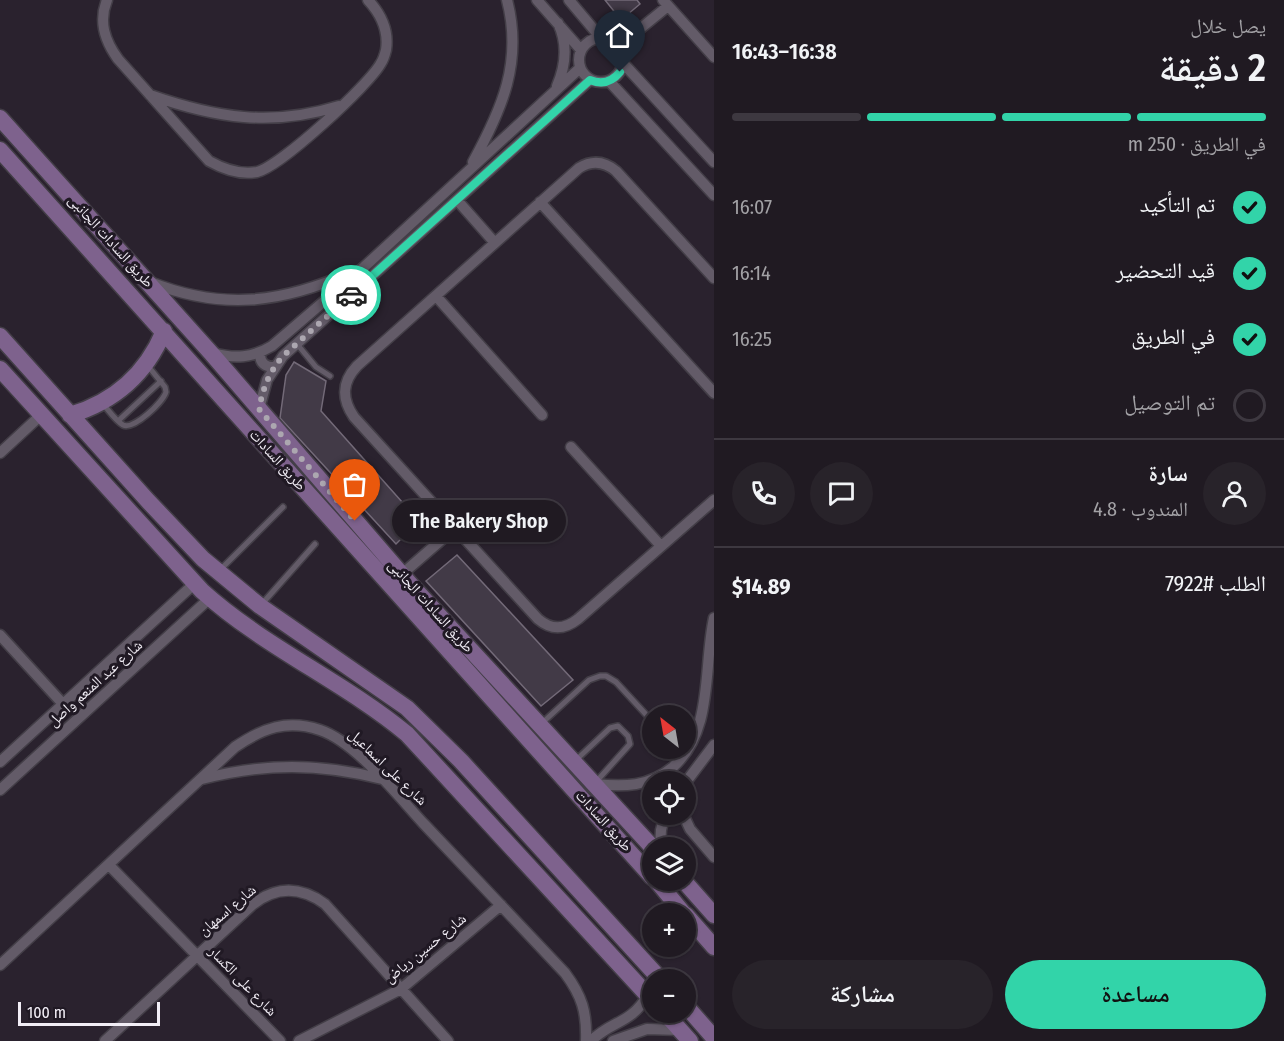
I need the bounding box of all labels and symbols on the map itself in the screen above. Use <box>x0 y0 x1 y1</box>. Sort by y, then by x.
pin <box>594 10 645 72</box>
street label: طريق السادات الجانبى <box>64 191 158 292</box>
courier <box>321 265 381 325</box>
street label: طريق السادات <box>245 426 310 495</box>
pin <box>329 459 380 521</box>
callout: The Bakery Shop <box>391 500 565 542</box>
street label: طريق السادات الجانبى <box>384 556 478 657</box>
street label: شارع عبد المنعم واصل <box>44 636 147 731</box>
north arrow <box>642 705 696 759</box>
street label: شارع على اسماعيل <box>344 725 431 810</box>
street label: طريق السادات <box>571 787 636 856</box>
street label: شارع اسمهان <box>194 881 260 940</box>
street label: شارع حسين رياض <box>380 909 470 987</box>
street label: شارع على الكسار <box>204 942 281 1021</box>
scale bar <box>18 999 160 1026</box>

